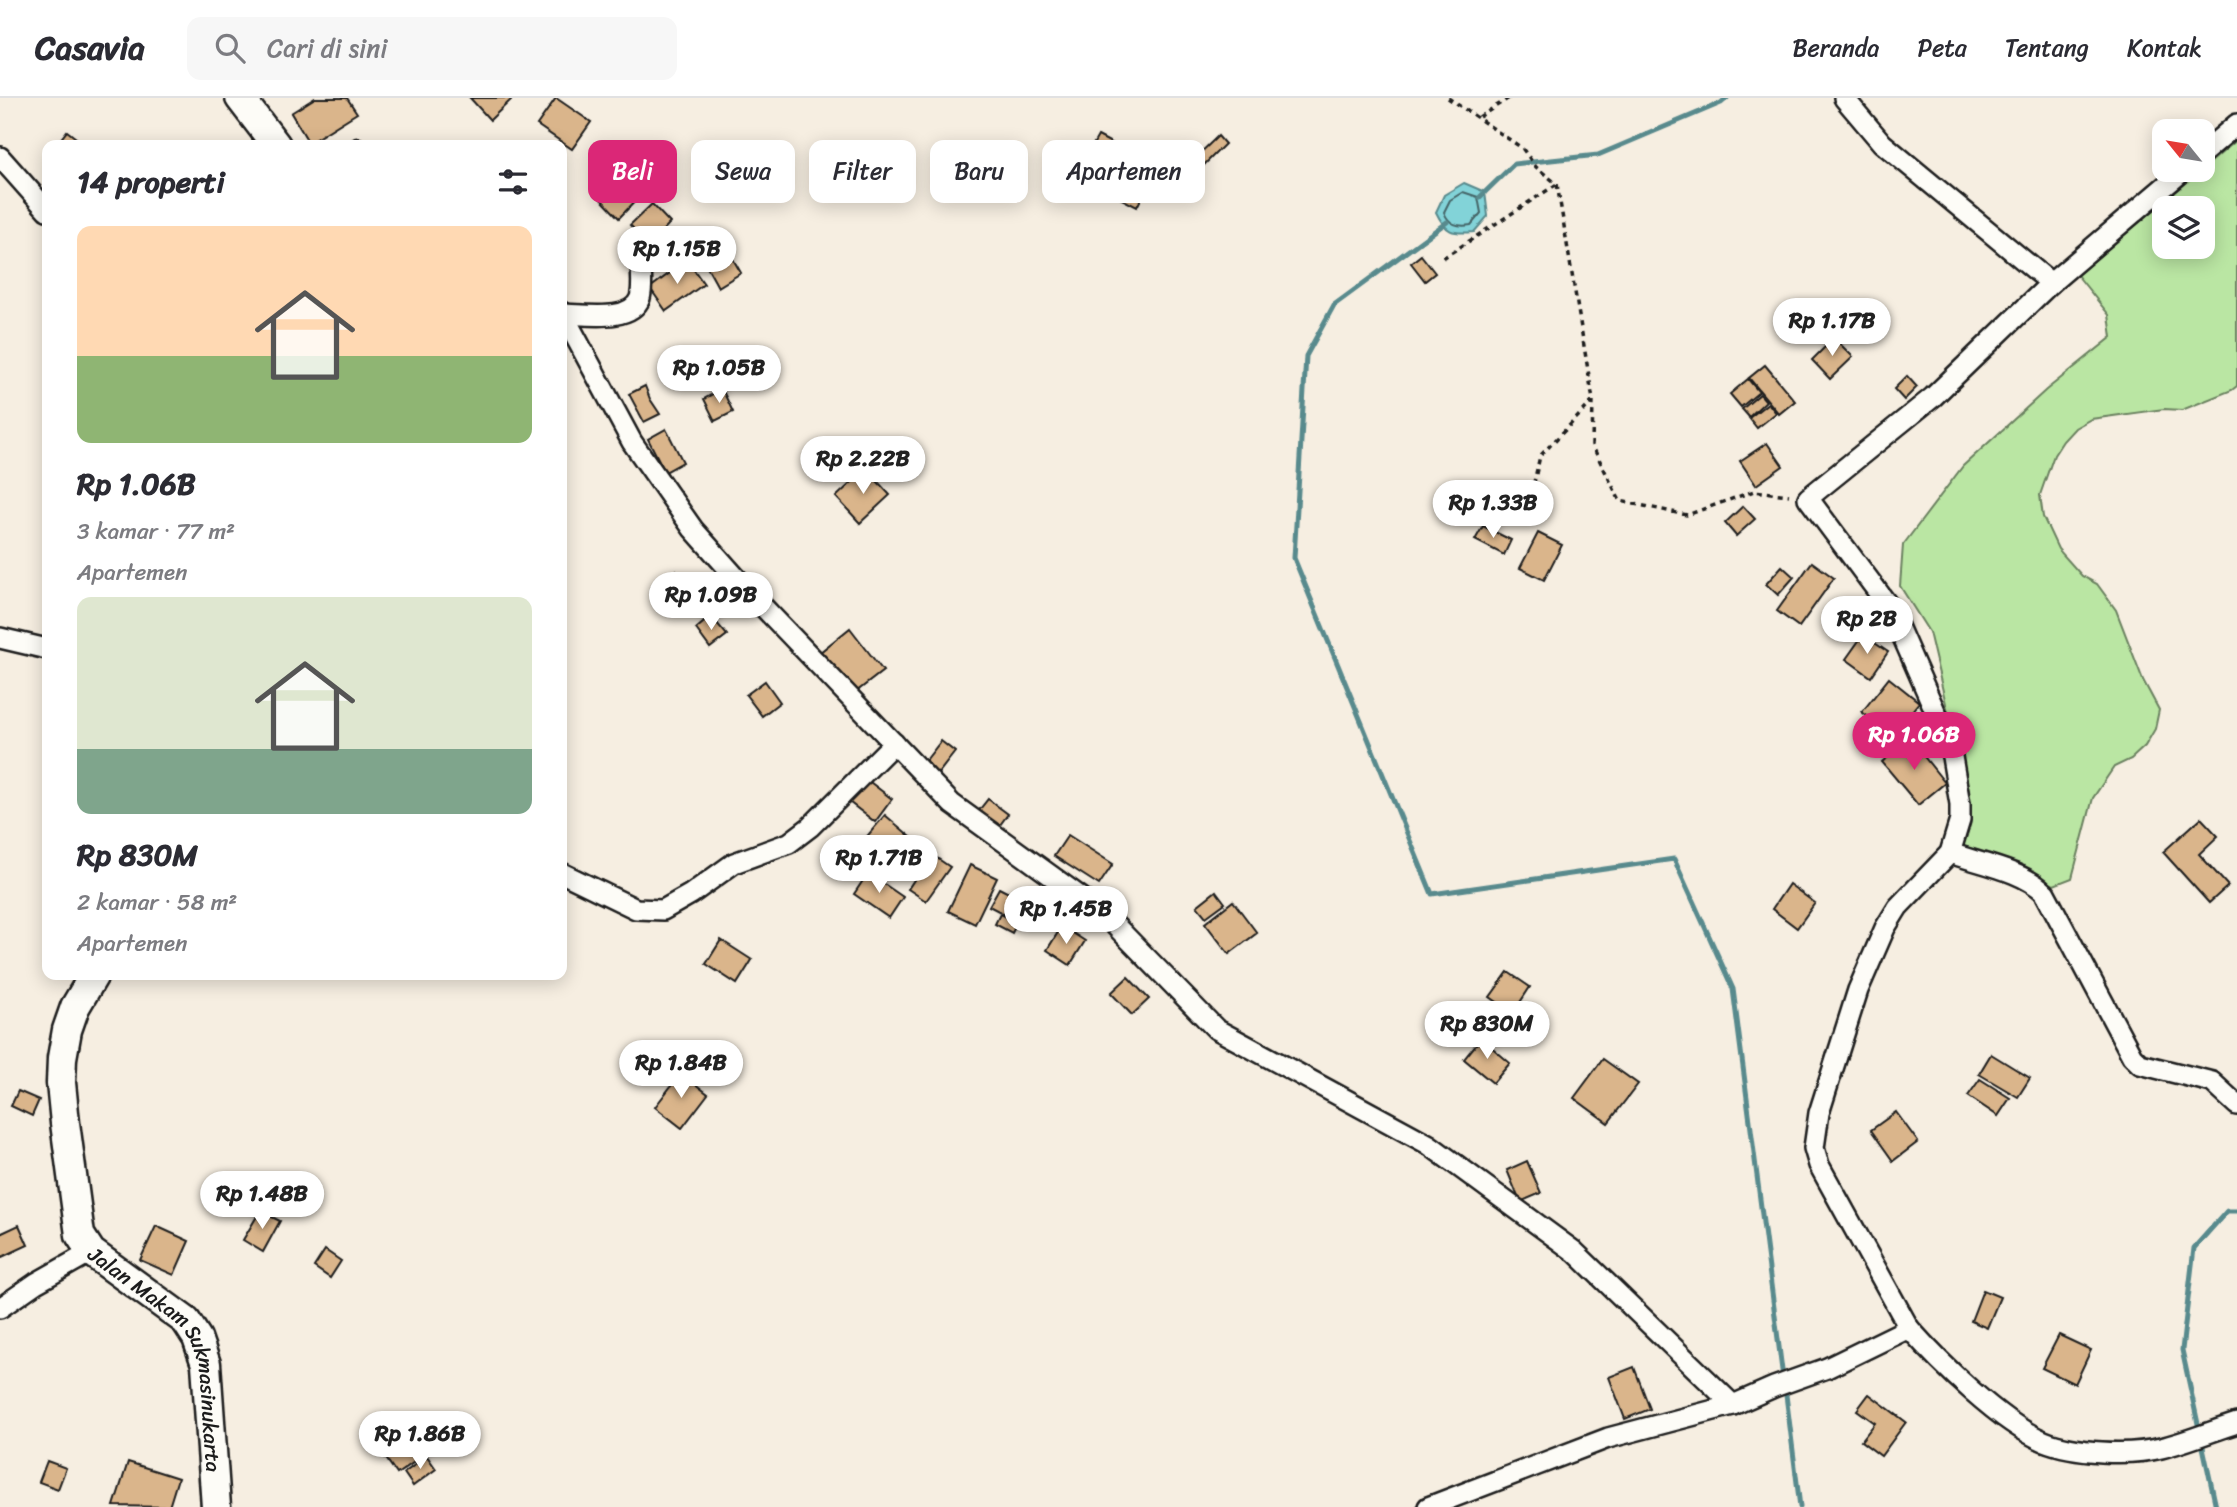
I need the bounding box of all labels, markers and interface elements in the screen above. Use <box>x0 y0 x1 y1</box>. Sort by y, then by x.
search box <box>187 17 677 80</box>
text: Casavia <box>35 19 145 77</box>
text: Cari di sini <box>267 25 387 71</box>
text: Beranda <box>1792 27 1879 69</box>
text: Peta <box>1917 27 1967 69</box>
text: Tentang <box>2005 27 2089 69</box>
text: Kontak <box>2127 27 2202 69</box>
icon: search <box>211 29 249 67</box>
north arrow <box>2152 119 2216 182</box>
map controls <box>2152 119 2215 259</box>
chip: Beli <box>588 140 677 203</box>
chip: Sewa <box>691 140 795 203</box>
chip: Filter <box>809 140 916 203</box>
chip: Baru <box>930 140 1028 203</box>
chip: Apartemen <box>1042 140 1205 203</box>
text: 14 properti <box>77 155 225 209</box>
icon: filters <box>494 163 532 201</box>
button: layers <box>2152 196 2215 259</box>
pin: Rp 1.15B <box>605 226 749 286</box>
text: Rp 1.15B <box>633 228 721 269</box>
icon: home <box>242 272 368 398</box>
pin: Rp 1.17B <box>1760 299 1904 358</box>
text: Rp 1.17B <box>1789 300 1875 341</box>
pin: Rp 1.05B <box>647 345 791 405</box>
text: Rp 1.05B <box>673 347 765 388</box>
pin: Rp 2.22B <box>791 436 935 496</box>
text: Rp 2.22B <box>816 438 910 479</box>
text: Rp 1.06B <box>77 457 196 511</box>
pin: Rp 1.33B <box>1421 480 1565 540</box>
text: Rp 1.33B <box>1449 482 1537 523</box>
text: 3 kamar · 77 m² <box>77 511 235 552</box>
text: Apartemen <box>77 552 187 593</box>
pin: Rp 1.09B <box>639 573 783 632</box>
text: Rp 1.09B <box>665 574 757 615</box>
pin: Rp 2B <box>1818 596 1916 656</box>
text: Rp 2B <box>1837 598 1897 639</box>
icon: home <box>242 643 368 769</box>
pin: Rp 1.06B <box>1842 712 1986 772</box>
text: Rp 1.06B <box>1868 714 1960 755</box>
text: Rp 830M <box>77 828 198 882</box>
pin: Rp 1.71B <box>807 836 951 895</box>
text: Rp 1.71B <box>836 837 922 878</box>
text: 2 kamar · 58 m² <box>77 882 237 923</box>
pin: Rp 1.45B <box>994 886 1138 946</box>
text: Rp 1.45B <box>1020 888 1112 929</box>
text: Apartemen <box>77 923 187 964</box>
pin: Rp 830M <box>1422 1002 1552 1061</box>
text: Rp 830M <box>1441 1003 1533 1044</box>
pin: Rp 1.84B <box>609 1040 753 1100</box>
text: Rp 1.84B <box>635 1042 727 1083</box>
pin: Rp 1.48B <box>190 1172 334 1231</box>
text: Rp 1.48B <box>216 1173 308 1214</box>
street label: Jalan Makam Sukmasinukarta <box>79 1236 233 1474</box>
pin: Rp 1.86B <box>348 1412 492 1471</box>
text: Rp 1.86B <box>375 1413 465 1454</box>

